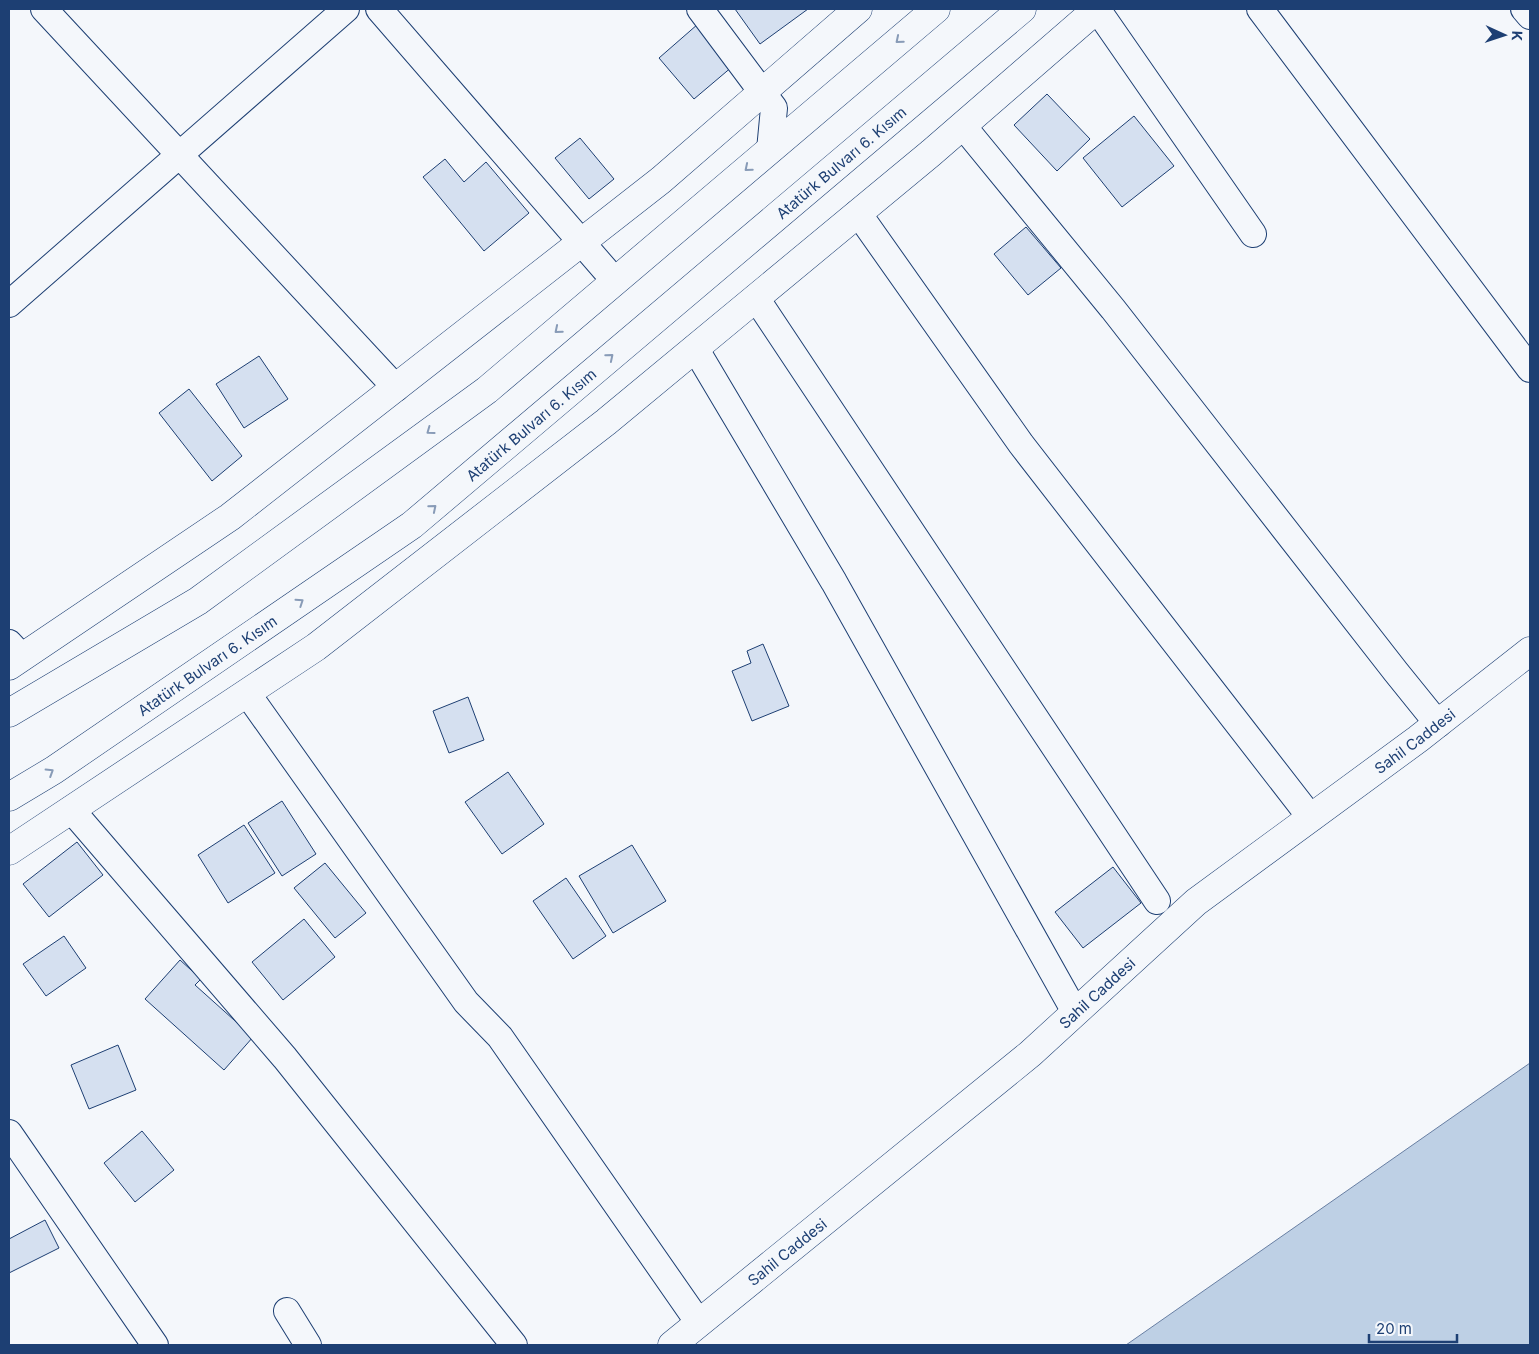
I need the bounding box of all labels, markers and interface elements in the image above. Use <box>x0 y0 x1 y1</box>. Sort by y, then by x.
north arrow <box>1479 10 1529 60</box>
text: K <box>1509 30 1526 41</box>
one-way arrow <box>895 35 904 44</box>
street label: Atatürk Bulvarı 6. Kısım <box>772 102 910 223</box>
one-way arrow <box>745 163 754 171</box>
one-way arrow <box>554 324 563 333</box>
one-way arrow <box>604 355 613 363</box>
street label: Atatürk Bulvarı 6. Kısım <box>462 364 600 485</box>
one-way arrow <box>427 425 436 434</box>
one-way arrow <box>427 504 436 513</box>
one-way arrow <box>295 598 304 608</box>
street label: Atatürk Bulvarı 6. Kısım <box>134 611 280 720</box>
street label: Sahil Caddesi <box>1370 704 1459 777</box>
one-way arrow <box>45 769 54 778</box>
street label: Sahil Caddesi <box>1055 953 1139 1032</box>
street label: Sahil Caddesi <box>743 1214 830 1289</box>
scale bar <box>1369 1312 1456 1344</box>
text: 20 m <box>1376 1319 1412 1338</box>

